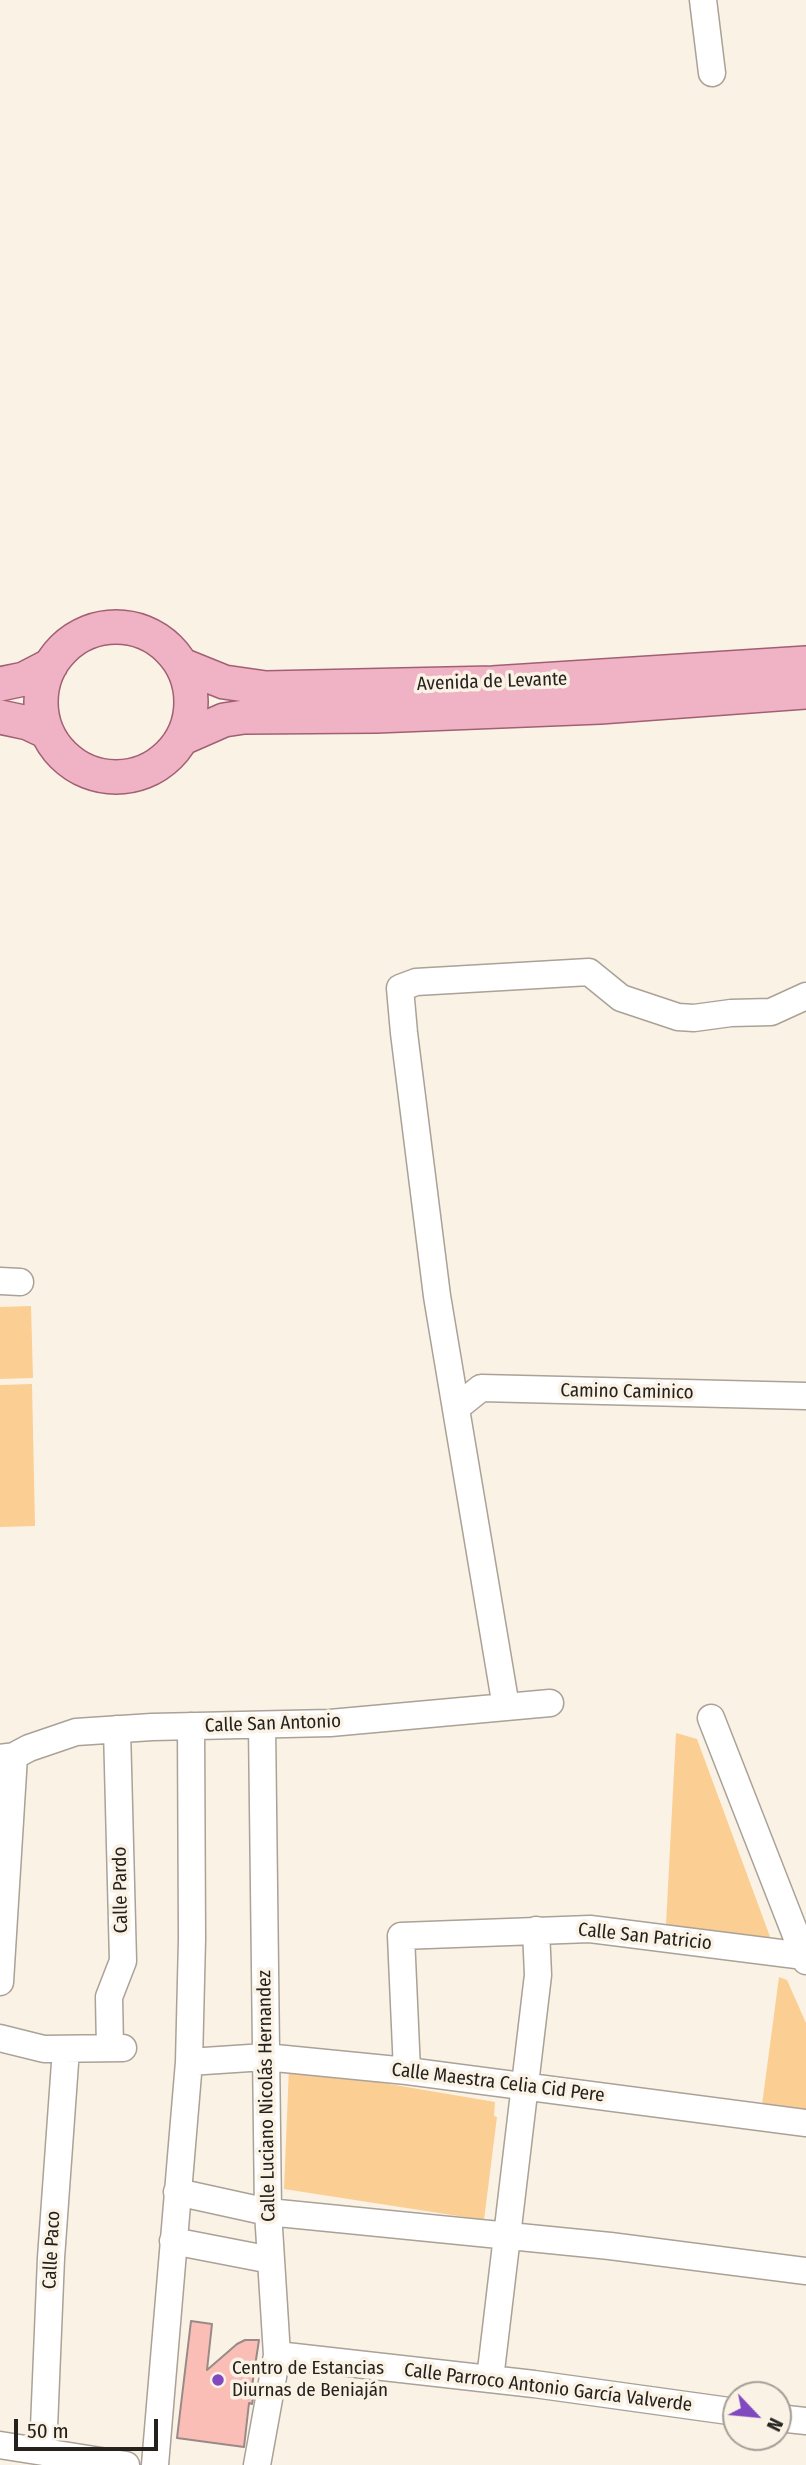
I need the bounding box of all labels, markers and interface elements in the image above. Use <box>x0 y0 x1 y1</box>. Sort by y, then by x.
street label: Avenida de Levante <box>416 668 568 696</box>
street label: Camino Caminico <box>560 1379 694 1405</box>
street label: Calle San Antonio <box>204 1710 342 1738</box>
street label: Calle Pardo <box>109 1846 133 1934</box>
street label: Calle San Patricio <box>577 1919 713 1955</box>
street label: Calle Luciano Nicolás Hernandez <box>253 1970 281 2222</box>
street label: Calle Maestra Celia Cid Pere <box>390 2059 606 2107</box>
street label: Calle Paco <box>39 2210 65 2290</box>
place label: Centro de Estancias Diurnas de Beniaján <box>232 2358 388 2402</box>
street label: Calle Parroco Antonio García Valverde <box>403 2359 693 2417</box>
marker: Centro de Estancias Diurnas de Beniaján <box>210 2372 226 2388</box>
north arrow <box>722 2381 792 2451</box>
scale bar <box>18 2406 161 2450</box>
text: N <box>762 2414 787 2435</box>
text: 50 m <box>27 2418 69 2444</box>

